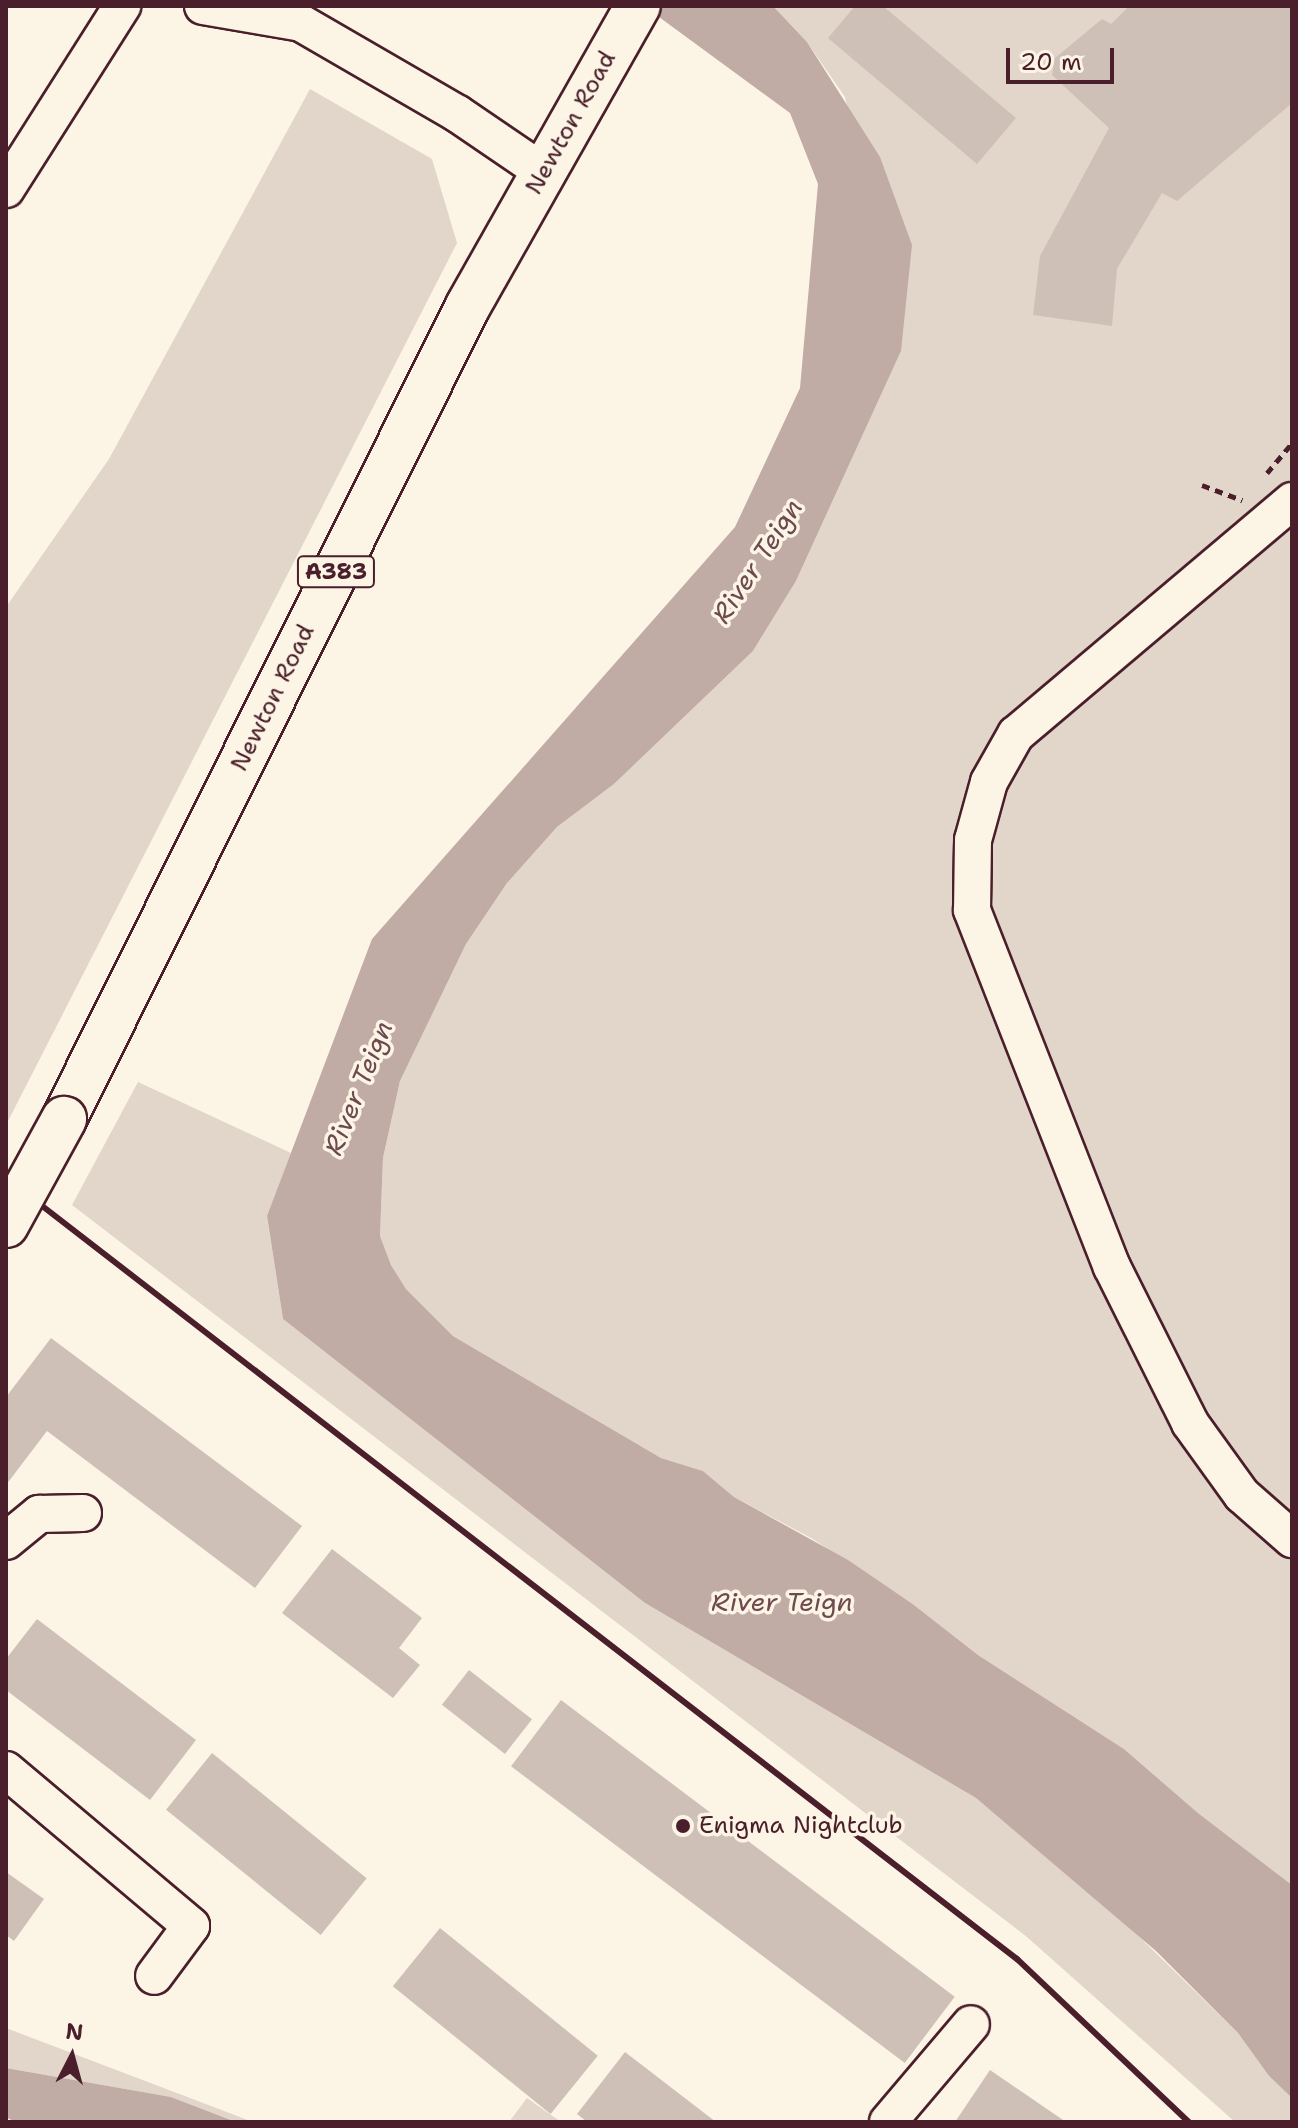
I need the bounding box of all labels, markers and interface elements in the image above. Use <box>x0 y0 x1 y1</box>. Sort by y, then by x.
scale bar <box>1010 32 1118 82</box>
street label: Newton Road <box>520 46 622 200</box>
text: 20 m <box>1020 46 1082 78</box>
water label: River Teign <box>705 493 809 629</box>
road number: A383 <box>296 554 376 590</box>
street label: Newton Road <box>225 620 321 776</box>
water label: River Teign <box>317 1017 399 1159</box>
water label: River Teign <box>711 1586 853 1618</box>
place label: Enigma Nightclub <box>699 1812 903 1840</box>
marker: Enigma Nightclub <box>674 1817 692 1835</box>
north arrow <box>32 2016 112 2096</box>
text: N <box>64 2016 85 2047</box>

